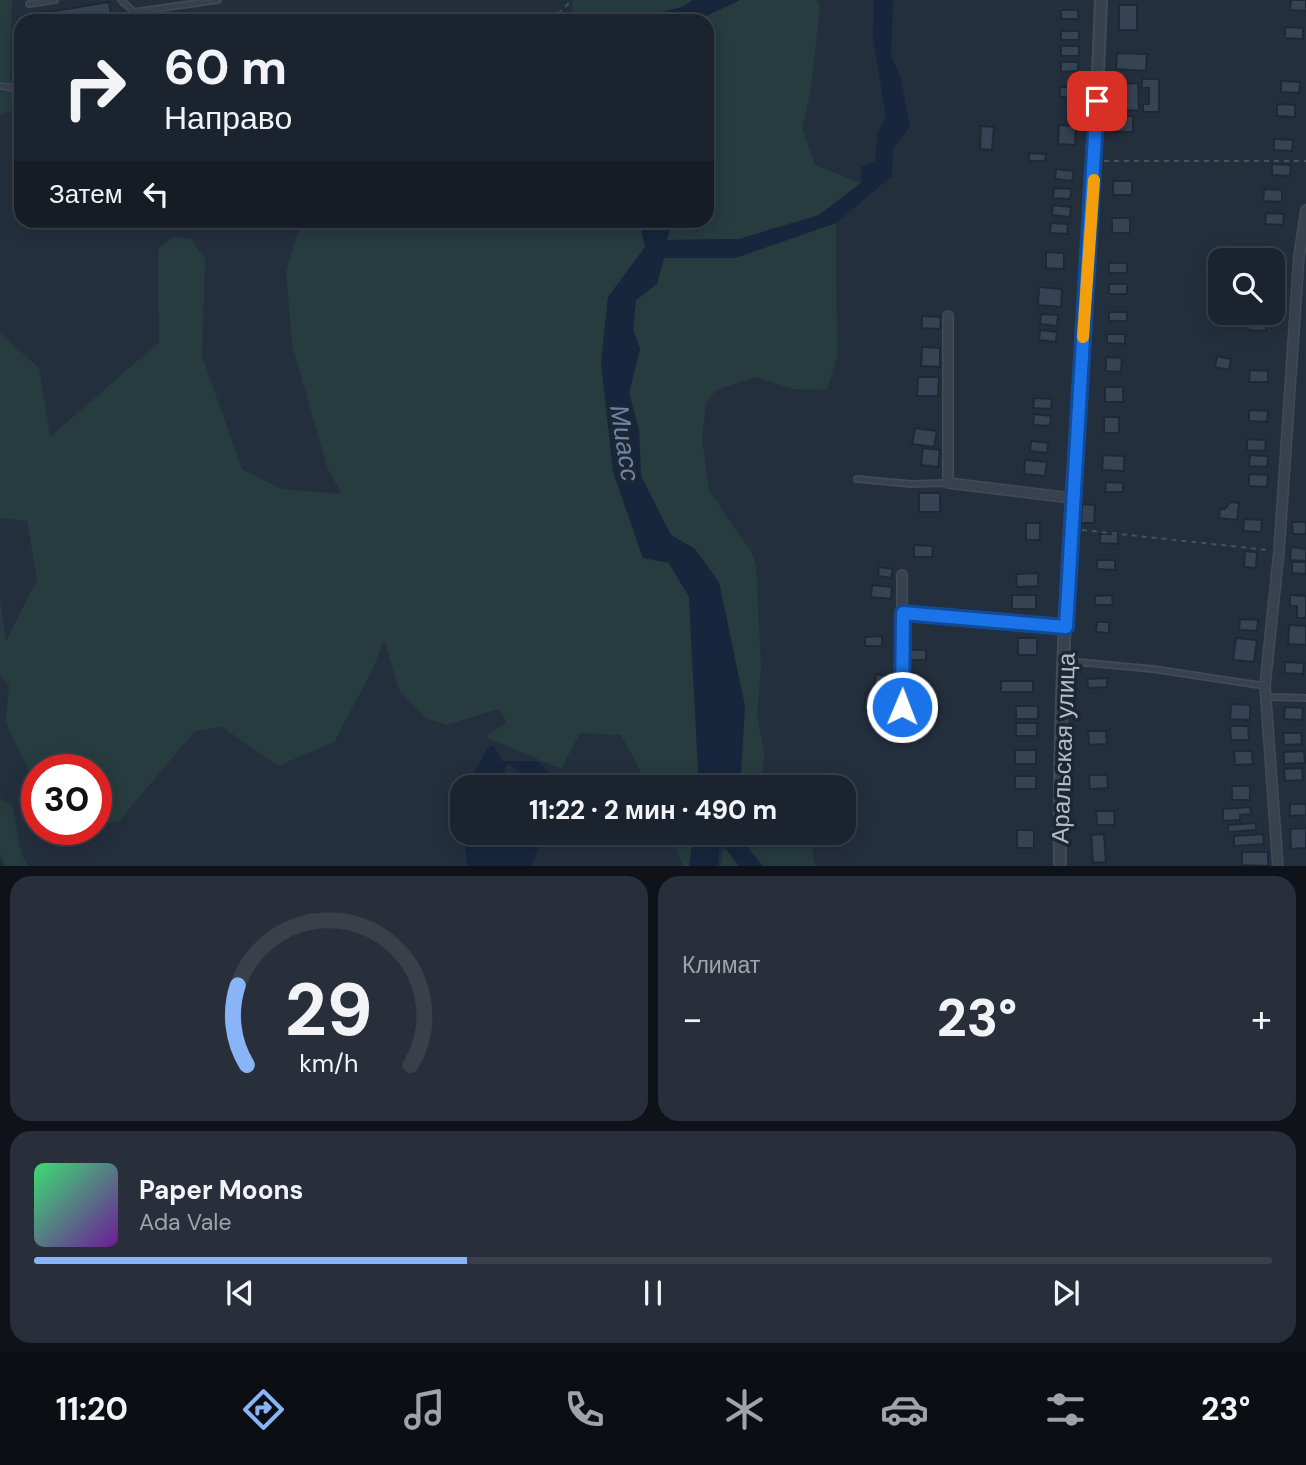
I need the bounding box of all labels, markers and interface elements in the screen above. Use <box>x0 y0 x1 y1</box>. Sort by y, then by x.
text: 60 m <box>164 35 287 99</box>
icon: right <box>49 42 140 133</box>
pin <box>1067 71 1127 131</box>
icon: arrive <box>1078 82 1116 120</box>
text: Направо <box>164 97 292 139</box>
icon: left <box>137 175 175 213</box>
text: Затем <box>49 177 123 211</box>
map controls <box>1208 248 1285 325</box>
button: search <box>1208 248 1285 325</box>
water label: Миасс <box>602 403 648 483</box>
street label: Аральская улица <box>1044 651 1082 844</box>
position arrow <box>865 670 939 744</box>
speed limit sign: 30 <box>21 754 112 845</box>
text: 11:22 · 2 мин · 490 m <box>529 793 777 827</box>
text: Климат <box>682 950 760 980</box>
text: 29 <box>285 963 373 1058</box>
text: 23° <box>937 984 1017 1052</box>
text: − <box>682 994 703 1044</box>
text: + <box>1251 994 1272 1044</box>
text: km/h <box>299 1046 359 1079</box>
text: Paper Moons <box>139 1173 303 1207</box>
text: Ada Vale <box>139 1207 232 1237</box>
icon: previous <box>221 1274 259 1312</box>
icon: pause <box>634 1274 672 1312</box>
icon: next <box>1047 1274 1085 1312</box>
icon: directions <box>239 1385 288 1434</box>
icon: music <box>400 1385 449 1434</box>
icon: phone <box>560 1385 609 1434</box>
icon: climate <box>720 1385 769 1434</box>
icon: car <box>880 1385 929 1434</box>
icon: filters <box>1041 1385 1090 1434</box>
text: 11:20 <box>56 1388 128 1430</box>
text: 23° <box>1201 1388 1250 1430</box>

